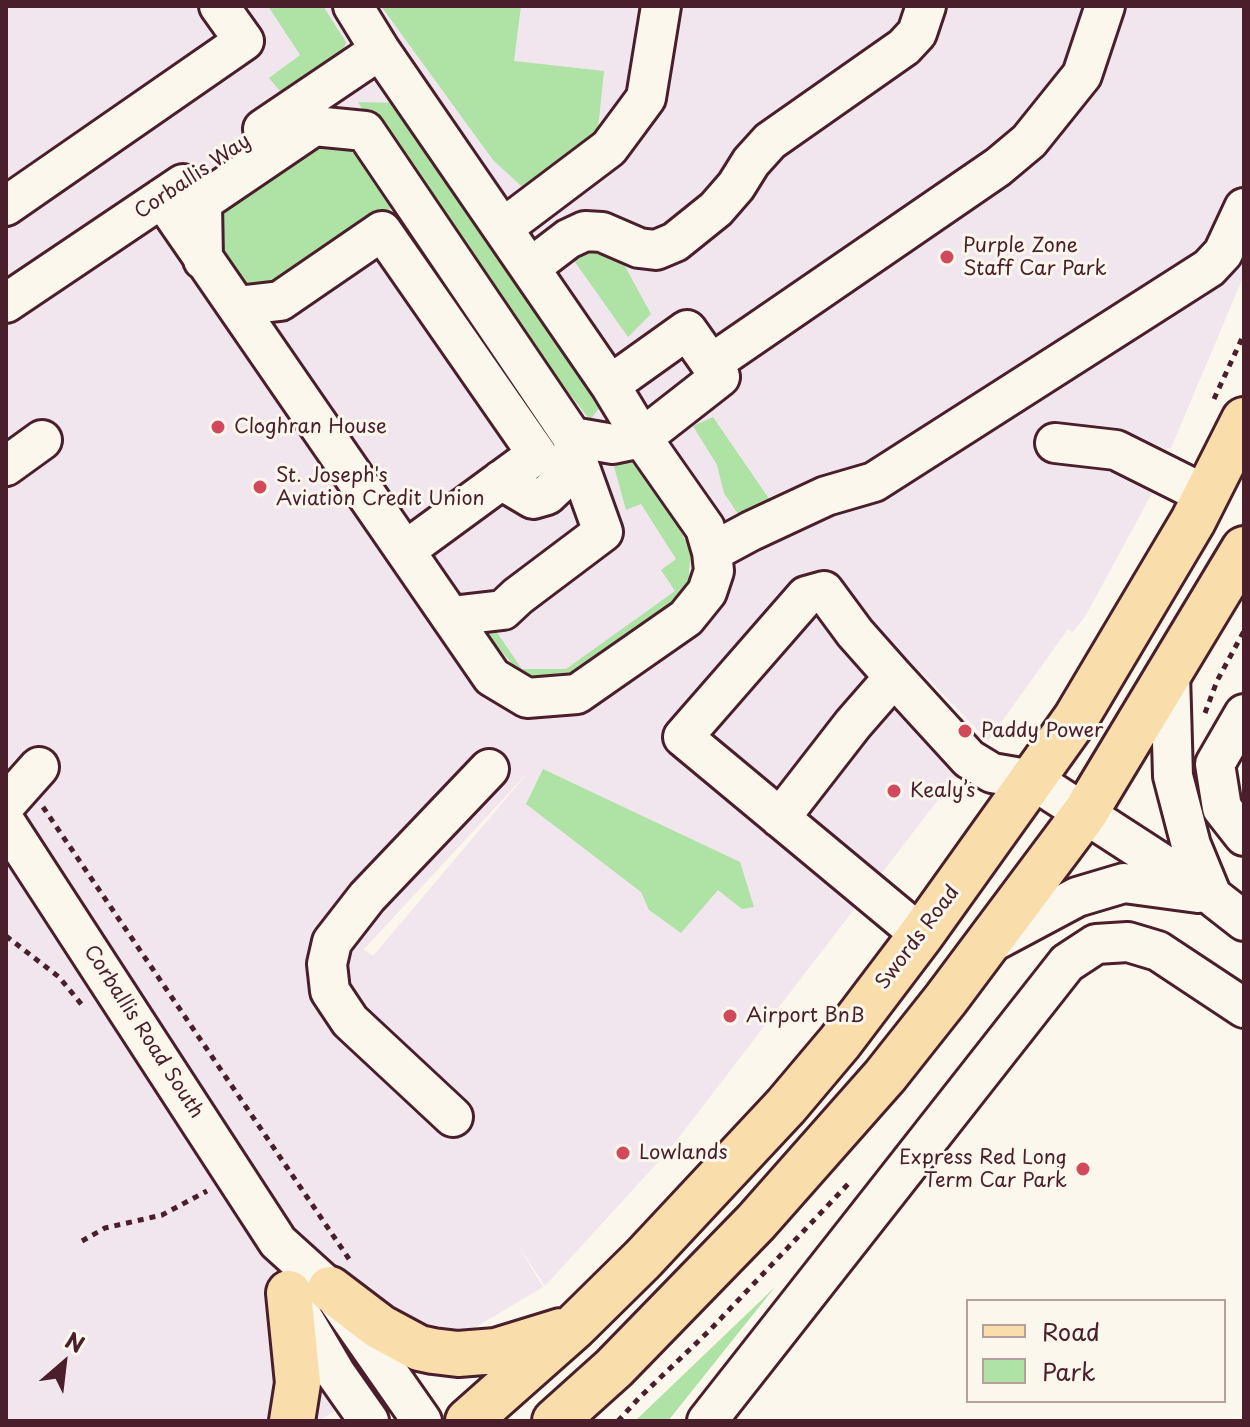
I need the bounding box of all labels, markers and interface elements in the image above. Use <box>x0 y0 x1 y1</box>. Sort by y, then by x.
street label: Corballis Way <box>130 129 256 225</box>
place label: Purple Zone Staff Car Park <box>963 234 1107 281</box>
marker: Purple Zone Staff Car Park <box>938 248 956 266</box>
place label: Cloghran House <box>234 415 387 439</box>
marker: Cloghran House <box>209 418 227 436</box>
place label: St. Joseph's Aviation Credit Union <box>276 464 485 511</box>
marker: St. Joseph's Aviation Credit Union <box>251 478 269 496</box>
place label: Paddy Power <box>981 719 1103 743</box>
marker: Paddy Power <box>956 722 974 740</box>
place label: Kealy’s <box>910 779 975 803</box>
marker: Kealy’s <box>885 782 903 800</box>
street label: Swords Road <box>871 881 965 995</box>
street label: Corballis Road South <box>78 941 208 1123</box>
place label: Airport BnB <box>746 1004 864 1028</box>
marker: Airport BnB <box>721 1007 739 1025</box>
place label: Lowlands <box>639 1141 728 1165</box>
marker: Lowlands <box>614 1144 632 1162</box>
place label: Express Red Long Term Car Park <box>899 1146 1067 1193</box>
marker: Express Red Long Term Car Park <box>1074 1160 1092 1178</box>
legend <box>966 1299 1226 1403</box>
text: Road <box>1042 1313 1100 1349</box>
north arrow <box>24 1323 104 1403</box>
text: N <box>60 1323 91 1360</box>
text: Park <box>1042 1353 1096 1389</box>

